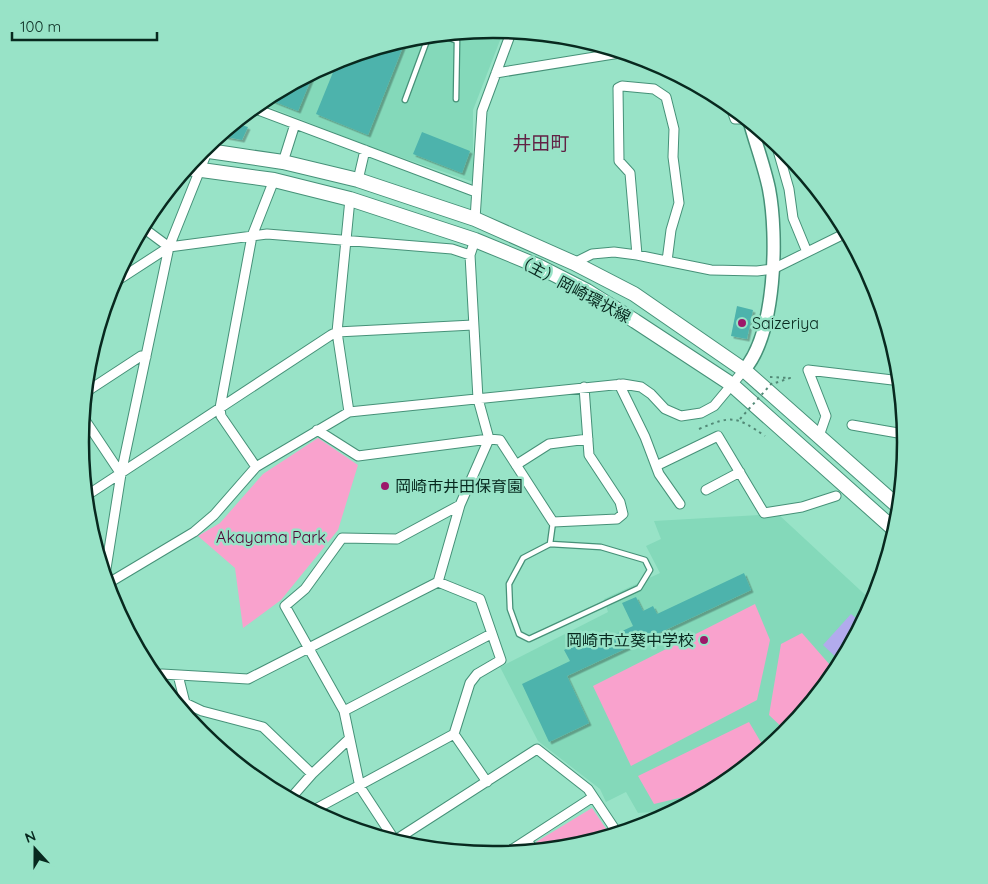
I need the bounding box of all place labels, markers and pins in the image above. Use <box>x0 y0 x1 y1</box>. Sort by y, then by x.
place label: Saizeriya <box>752 313 819 333</box>
marker: Saizeriya <box>736 317 748 329</box>
place label: 岡崎市井田保育園 <box>395 476 523 496</box>
marker: 岡崎市井田保育園 <box>379 480 391 492</box>
place label: 岡崎市立葵中学校 <box>566 630 694 650</box>
marker: 岡崎市立葵中学校 <box>698 634 710 646</box>

